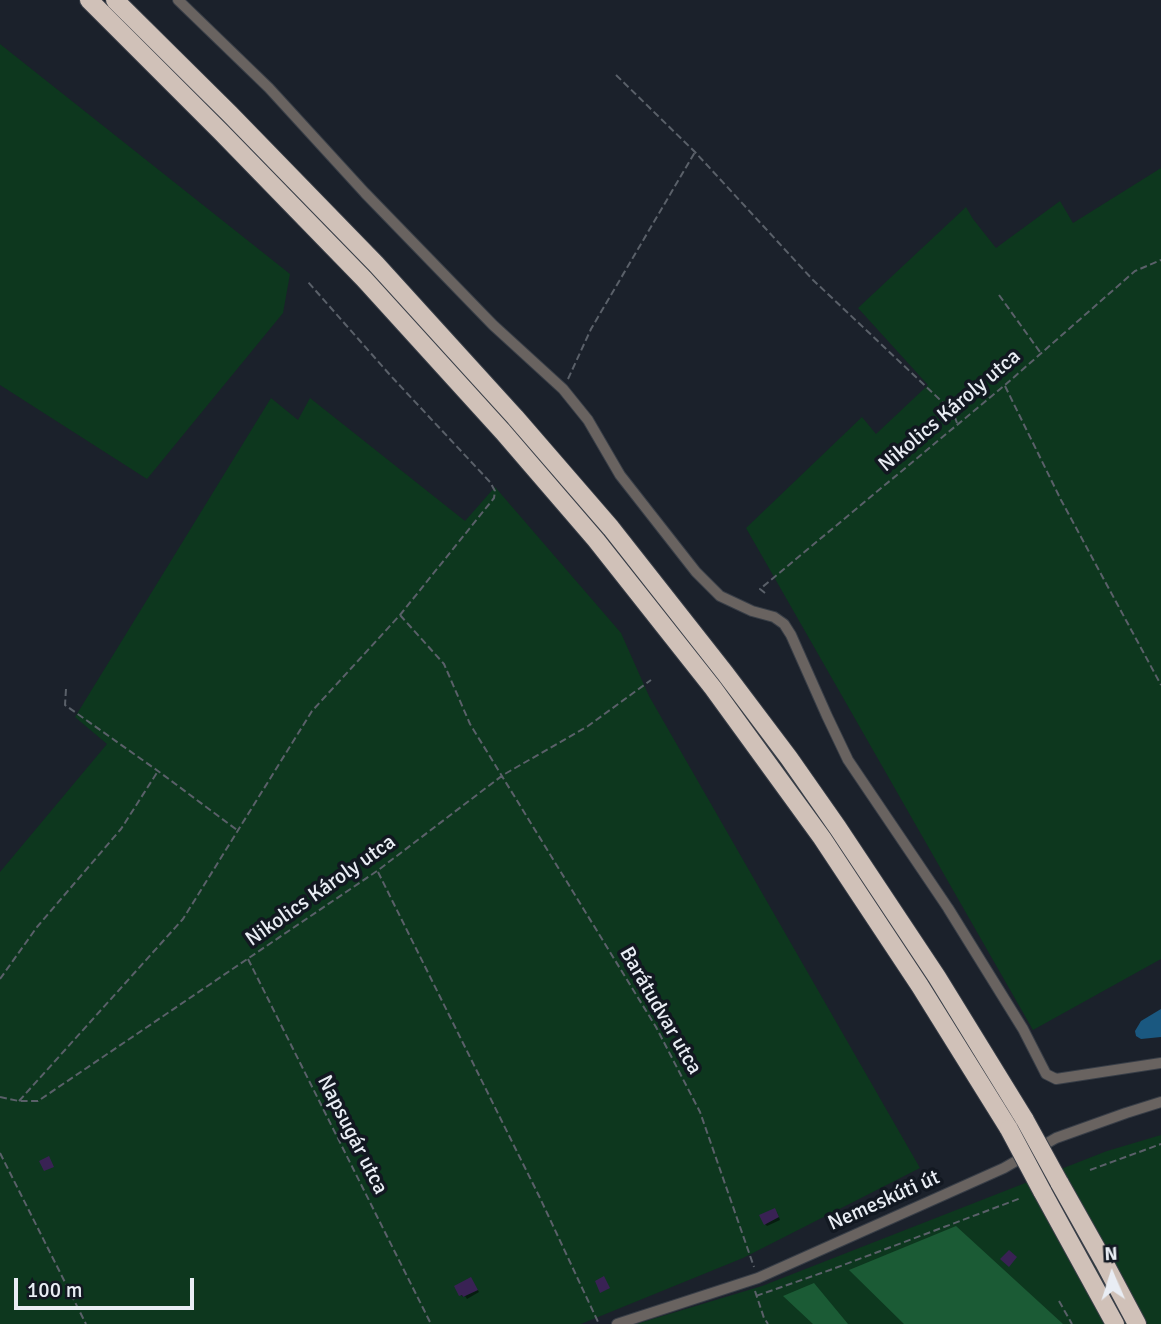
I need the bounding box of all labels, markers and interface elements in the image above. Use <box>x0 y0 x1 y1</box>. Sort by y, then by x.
street label: Nikolics Károly utca <box>874 344 1026 478</box>
street label: Nikolics Károly utca <box>241 830 401 952</box>
street label: Barátudvar utca <box>613 943 707 1079</box>
street label: Napsugár utca <box>311 1071 393 1199</box>
street label: Nemeskúti út <box>824 1165 944 1237</box>
north arrow <box>1077 1240 1147 1310</box>
text: N <box>1104 1242 1118 1266</box>
scale bar <box>18 1264 198 1308</box>
text: 100 m <box>27 1277 82 1303</box>

